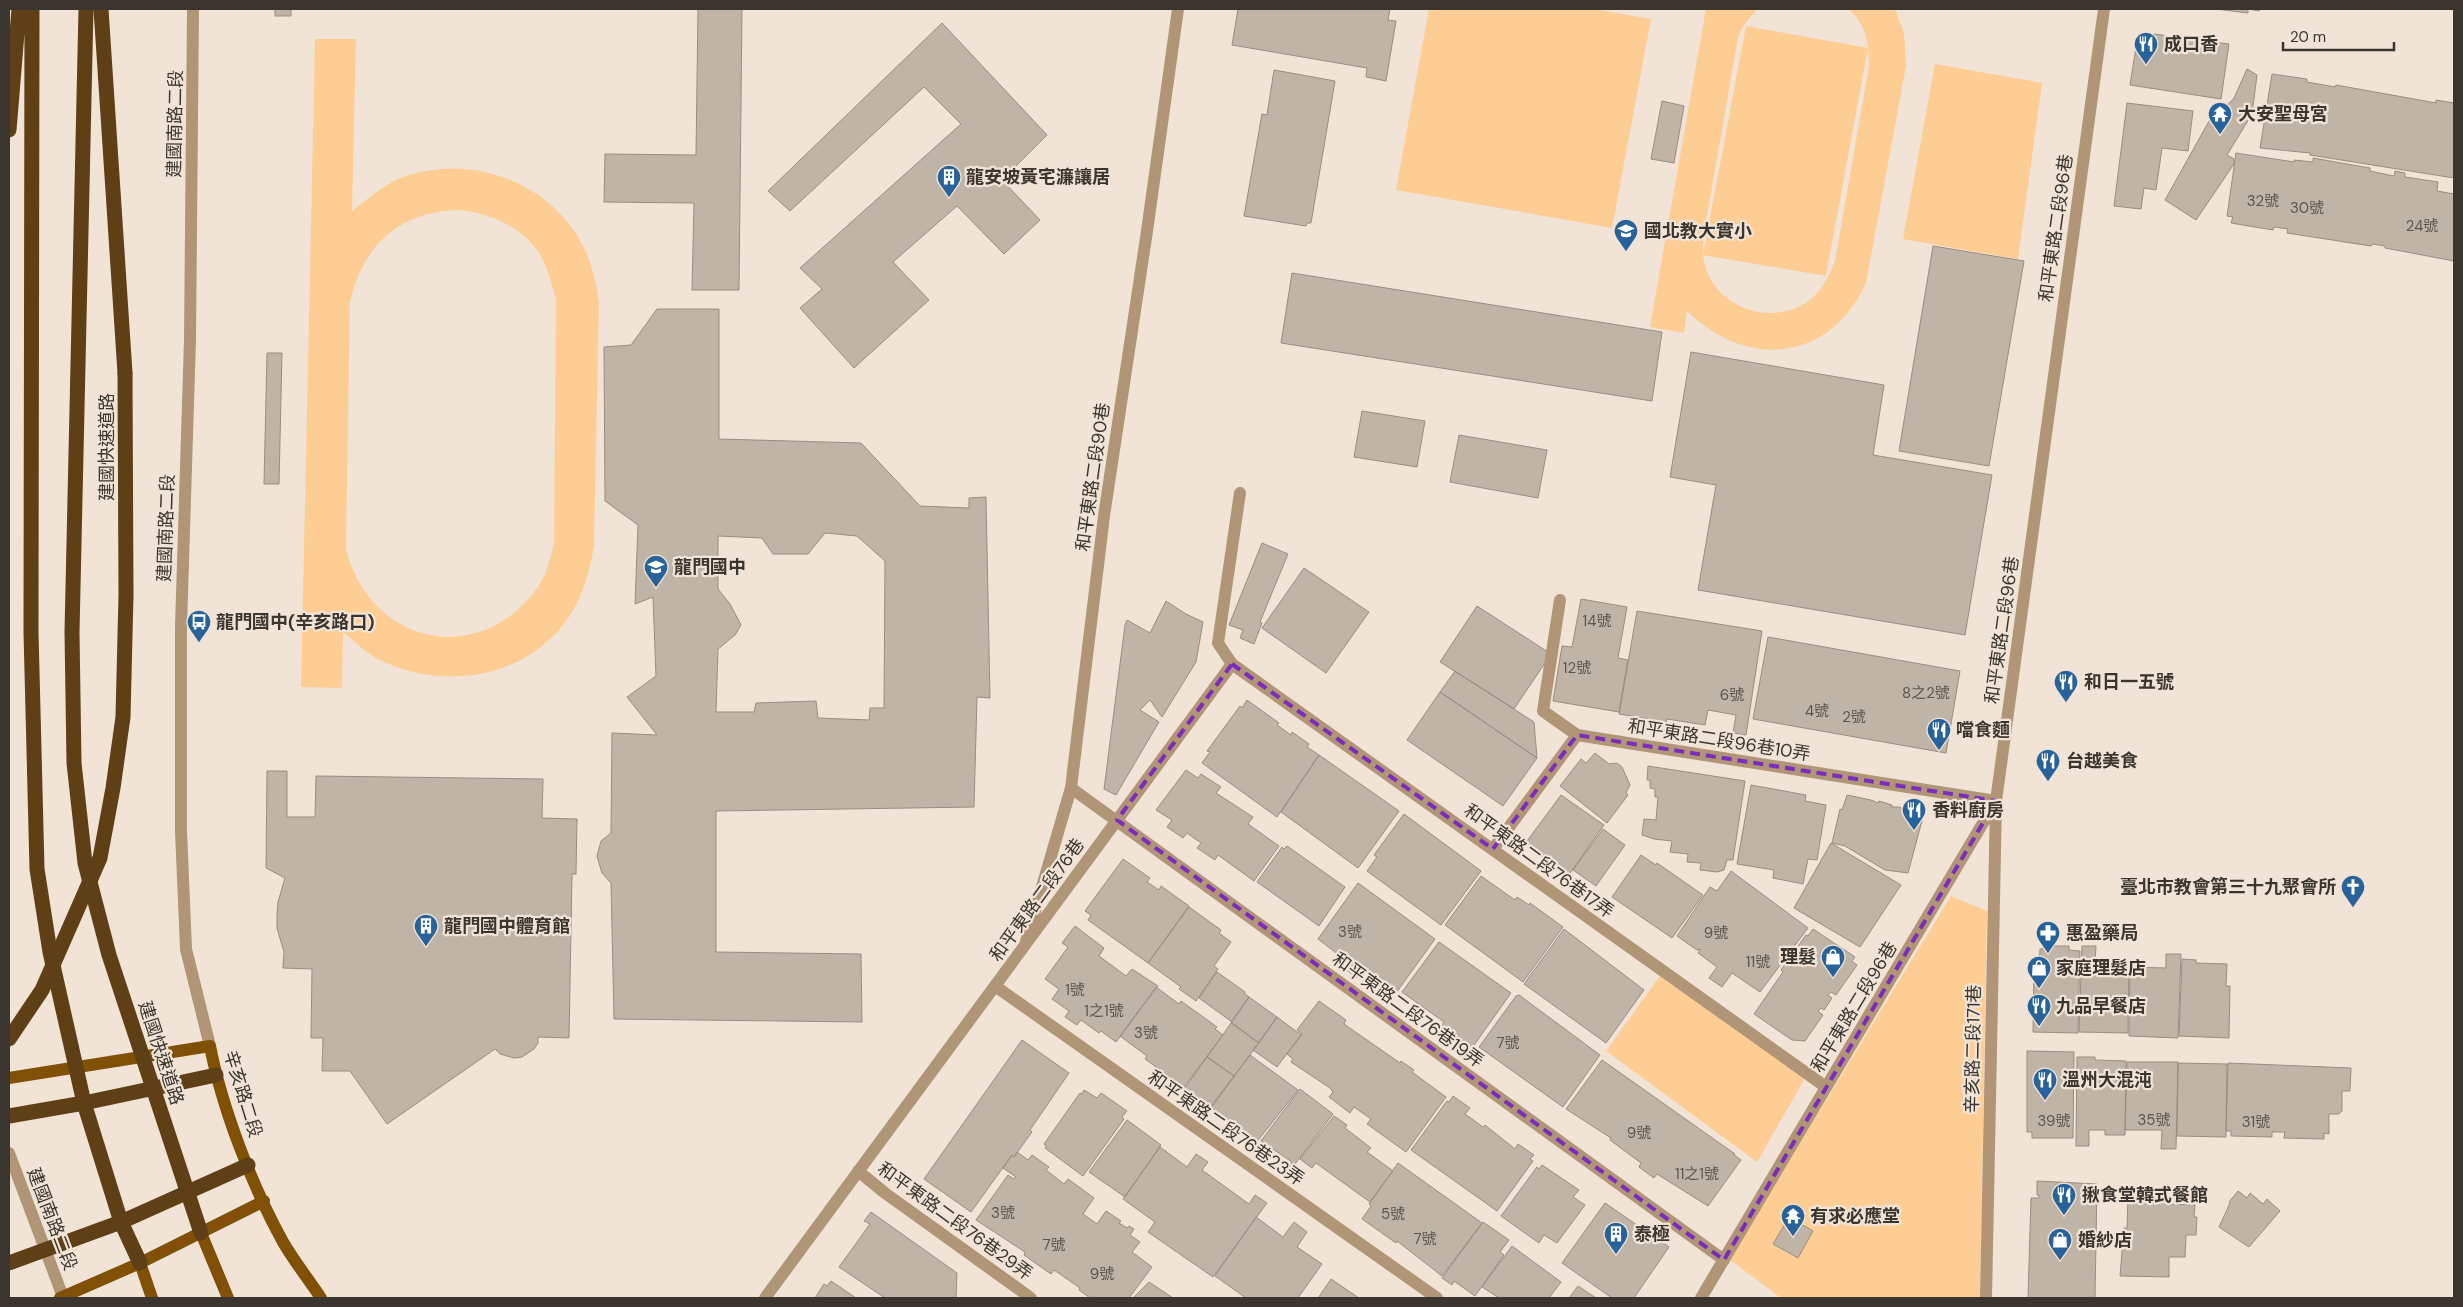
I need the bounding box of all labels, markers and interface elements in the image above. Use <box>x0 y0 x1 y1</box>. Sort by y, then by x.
scale bar <box>2283 20 2394 52</box>
text: 20 m <box>2290 27 2326 47</box>
restaurant icon: 成口香 <box>2133 31 2159 65</box>
place label: 成口香 <box>2164 32 2218 56</box>
street label: 建國南路二段 <box>162 70 188 178</box>
temple icon: 大安聖母宮 <box>2207 101 2233 135</box>
place label: 大安聖母宮 <box>2238 102 2328 126</box>
street label: 和平東路二段96巷 <box>2034 153 2078 303</box>
building icon: 龍安坡黃宅濂讓居 <box>936 164 962 198</box>
place label: 龍安坡黃宅濂讓居 <box>966 165 1110 189</box>
house number: 32號 <box>2247 191 2279 211</box>
house number: 30號 <box>2290 198 2324 218</box>
house number: 24號 <box>2406 216 2438 236</box>
school or university icon: 國北教大實小 <box>1613 218 1639 252</box>
place label: 國北教大實小 <box>1644 219 1752 243</box>
street label: 建國快速道路 <box>95 393 119 501</box>
street label: 和平東路二段90巷 <box>1071 401 1115 553</box>
street label: 建國南路二段 <box>152 474 180 582</box>
school or university icon: 龍門國中 <box>643 554 669 588</box>
place label: 龍門國中 <box>674 555 746 579</box>
street label: 和平東路二段96巷 <box>1980 555 2024 705</box>
bus stop icon: 龍門國中(辛亥路口) <box>186 609 212 643</box>
place label: 龍門國中(辛亥路口) <box>216 610 375 634</box>
house number: 14號 <box>1583 611 1611 631</box>
house number: 12號 <box>1563 658 1591 678</box>
restaurant icon: 和日一五號 <box>2053 669 2079 703</box>
place label: 和日一五號 <box>2084 670 2174 694</box>
house number: 8之2號 <box>1902 683 1950 703</box>
house number: 6號 <box>1720 685 1744 705</box>
house number: 4號 <box>1805 701 1829 721</box>
house number: 2號 <box>1842 707 1866 727</box>
street label: 和平東路二段96巷10弄 <box>1626 714 1812 766</box>
restaurant icon: 噹食麵 <box>1926 717 1952 751</box>
place label: 噹食麵 <box>1956 718 2010 742</box>
restaurant icon: 台越美食 <box>2035 748 2061 782</box>
place label: 台越美食 <box>2066 749 2138 773</box>
restaurant icon: 香料廚房 <box>1901 797 1927 831</box>
street label: 和平東路二段76巷17弄 <box>1459 798 1619 924</box>
place label: 香料廚房 <box>1932 798 2004 822</box>
street label: 和平東路二段76巷 <box>984 834 1090 966</box>
church icon: 臺北市教會第三十九聚會所 <box>2340 874 2366 908</box>
place label: 臺北市教會第三十九聚會所 <box>2120 875 2336 899</box>
building icon: 龍門國中體育館 <box>413 913 439 947</box>
place label: 龍門國中體育館 <box>444 914 570 938</box>
pharmacy icon: 惠盈藥局 <box>2035 920 2061 954</box>
place label: 惠盈藥局 <box>2066 921 2138 945</box>
house number: 3號 <box>1338 922 1362 942</box>
house number: 9號 <box>1704 923 1728 943</box>
street label: 和平東路二段96巷 <box>1805 937 1903 1077</box>
shop icon: 理髮 <box>1820 944 1846 978</box>
place label: 理髮 <box>1780 945 1816 969</box>
street label: 和平東路二段76巷19弄 <box>1328 947 1488 1073</box>
house number: 11號 <box>1746 952 1770 972</box>
shop icon: 家庭理髮店 <box>2026 955 2052 989</box>
place label: 家庭理髮店 <box>2056 956 2146 980</box>
house number: 1號 <box>1065 980 1085 1000</box>
street label: 辛亥路二段171巷 <box>1960 984 1986 1114</box>
restaurant icon: 九品早餐店 <box>2026 993 2052 1027</box>
place label: 九品早餐店 <box>2056 994 2146 1018</box>
street label: 建國快速道路 <box>133 998 189 1108</box>
house number: 1之1號 <box>1084 1001 1124 1021</box>
house number: 3號 <box>1134 1023 1158 1043</box>
house number: 7號 <box>1496 1033 1520 1053</box>
street label: 辛亥路二段 <box>218 1047 268 1141</box>
street label: 和平東路二段76巷23弄 <box>1143 1065 1309 1191</box>
restaurant icon: 溫州大混沌 <box>2032 1067 2058 1101</box>
place label: 溫州大混沌 <box>2062 1068 2152 1092</box>
house number: 35號 <box>2137 1110 2171 1130</box>
house number: 39號 <box>2038 1111 2070 1131</box>
house number: 31號 <box>2242 1112 2270 1132</box>
house number: 9號 <box>1627 1123 1651 1143</box>
street label: 和平東路二段76巷29弄 <box>873 1157 1037 1285</box>
street label: 建國南路二段 <box>21 1164 83 1274</box>
house number: 11之1號 <box>1675 1164 1719 1184</box>
restaurant icon: 揪食堂韓式餐館 <box>2051 1182 2077 1216</box>
place label: 揪食堂韓式餐館 <box>2082 1183 2208 1207</box>
house number: 3號 <box>991 1203 1015 1223</box>
temple icon: 有求必應堂 <box>1780 1203 1806 1237</box>
house number: 5號 <box>1381 1204 1405 1224</box>
place label: 有求必應堂 <box>1810 1204 1900 1228</box>
building icon: 泰極 <box>1603 1221 1629 1255</box>
place label: 泰極 <box>1634 1222 1670 1246</box>
shop icon: 婚紗店 <box>2047 1227 2073 1261</box>
place label: 婚紗店 <box>2078 1228 2132 1252</box>
house number: 7號 <box>1413 1229 1437 1249</box>
house number: 7號 <box>1042 1235 1066 1255</box>
house number: 9號 <box>1090 1264 1114 1284</box>

